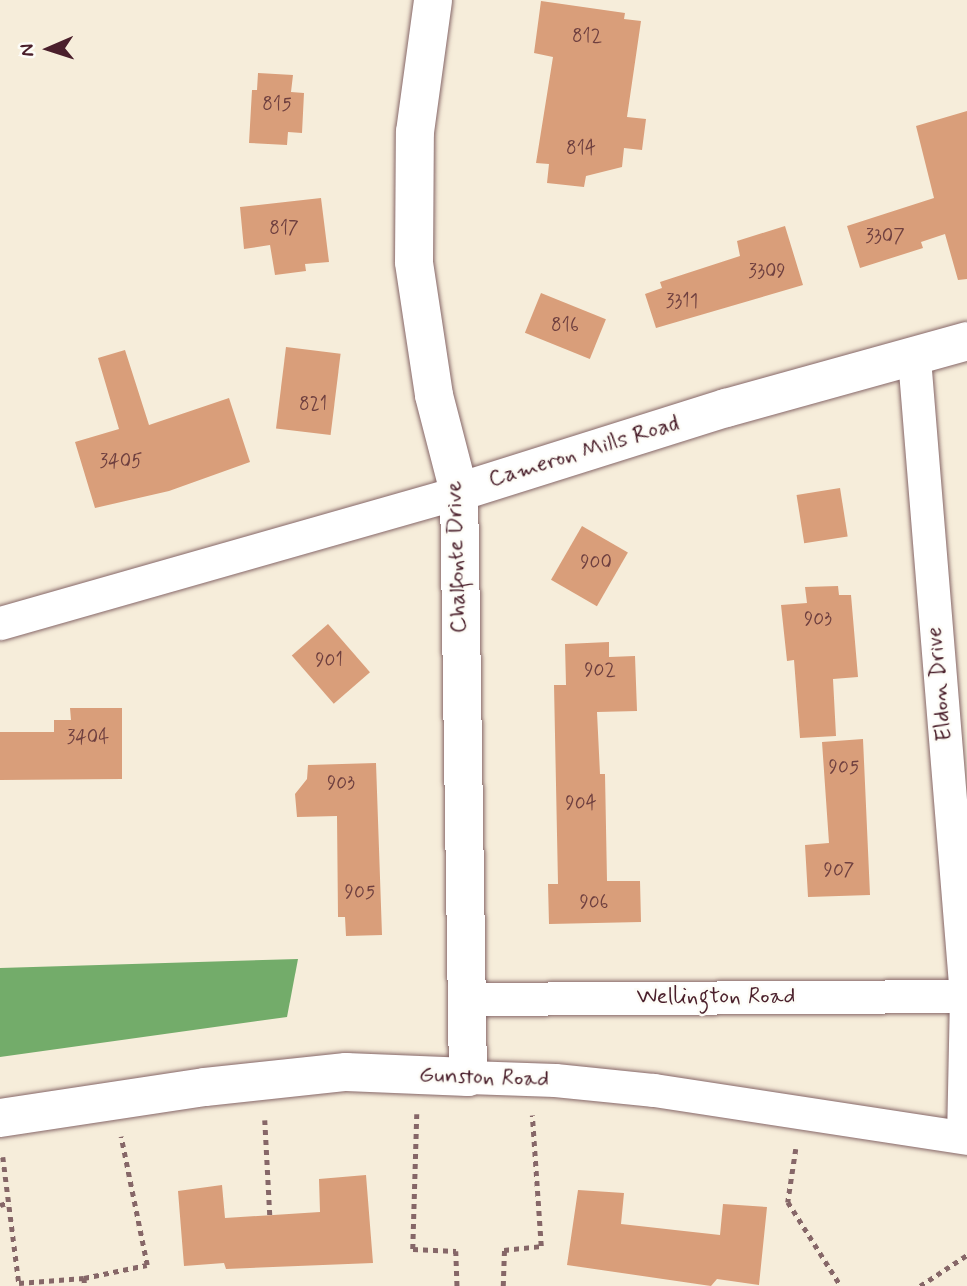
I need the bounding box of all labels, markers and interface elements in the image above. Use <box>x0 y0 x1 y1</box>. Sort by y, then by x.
north arrow <box>14 14 84 84</box>
house number: 812 <box>572 26 602 48</box>
text: N <box>15 43 40 57</box>
house number: 815 <box>262 94 292 116</box>
house number: 814 <box>566 138 596 160</box>
house number: 817 <box>269 218 299 240</box>
house number: 3307 <box>865 226 905 248</box>
house number: 3309 <box>748 261 786 283</box>
house number: 3311 <box>666 291 698 313</box>
house number: 816 <box>551 315 579 337</box>
house number: 821 <box>299 394 327 416</box>
street label: Cameron Mills Road <box>487 410 681 494</box>
house number: 3405 <box>100 451 142 473</box>
street label: Chalfonte Drive <box>441 482 473 632</box>
house number: 900 <box>580 552 612 574</box>
house number: 903 <box>804 609 832 631</box>
street label: Eldon Drive <box>921 626 959 742</box>
house number: 901 <box>315 650 343 672</box>
house number: 902 <box>584 660 616 682</box>
house number: 3404 <box>67 727 109 749</box>
house number: 905 <box>829 757 859 779</box>
house number: 903 <box>327 773 355 795</box>
house number: 904 <box>565 793 597 815</box>
house number: 907 <box>824 860 854 882</box>
house number: 905 <box>345 882 375 904</box>
house number: 906 <box>579 892 609 914</box>
street label: Wellington Road <box>638 983 794 1011</box>
street label: Gunston Road <box>420 1062 548 1094</box>

